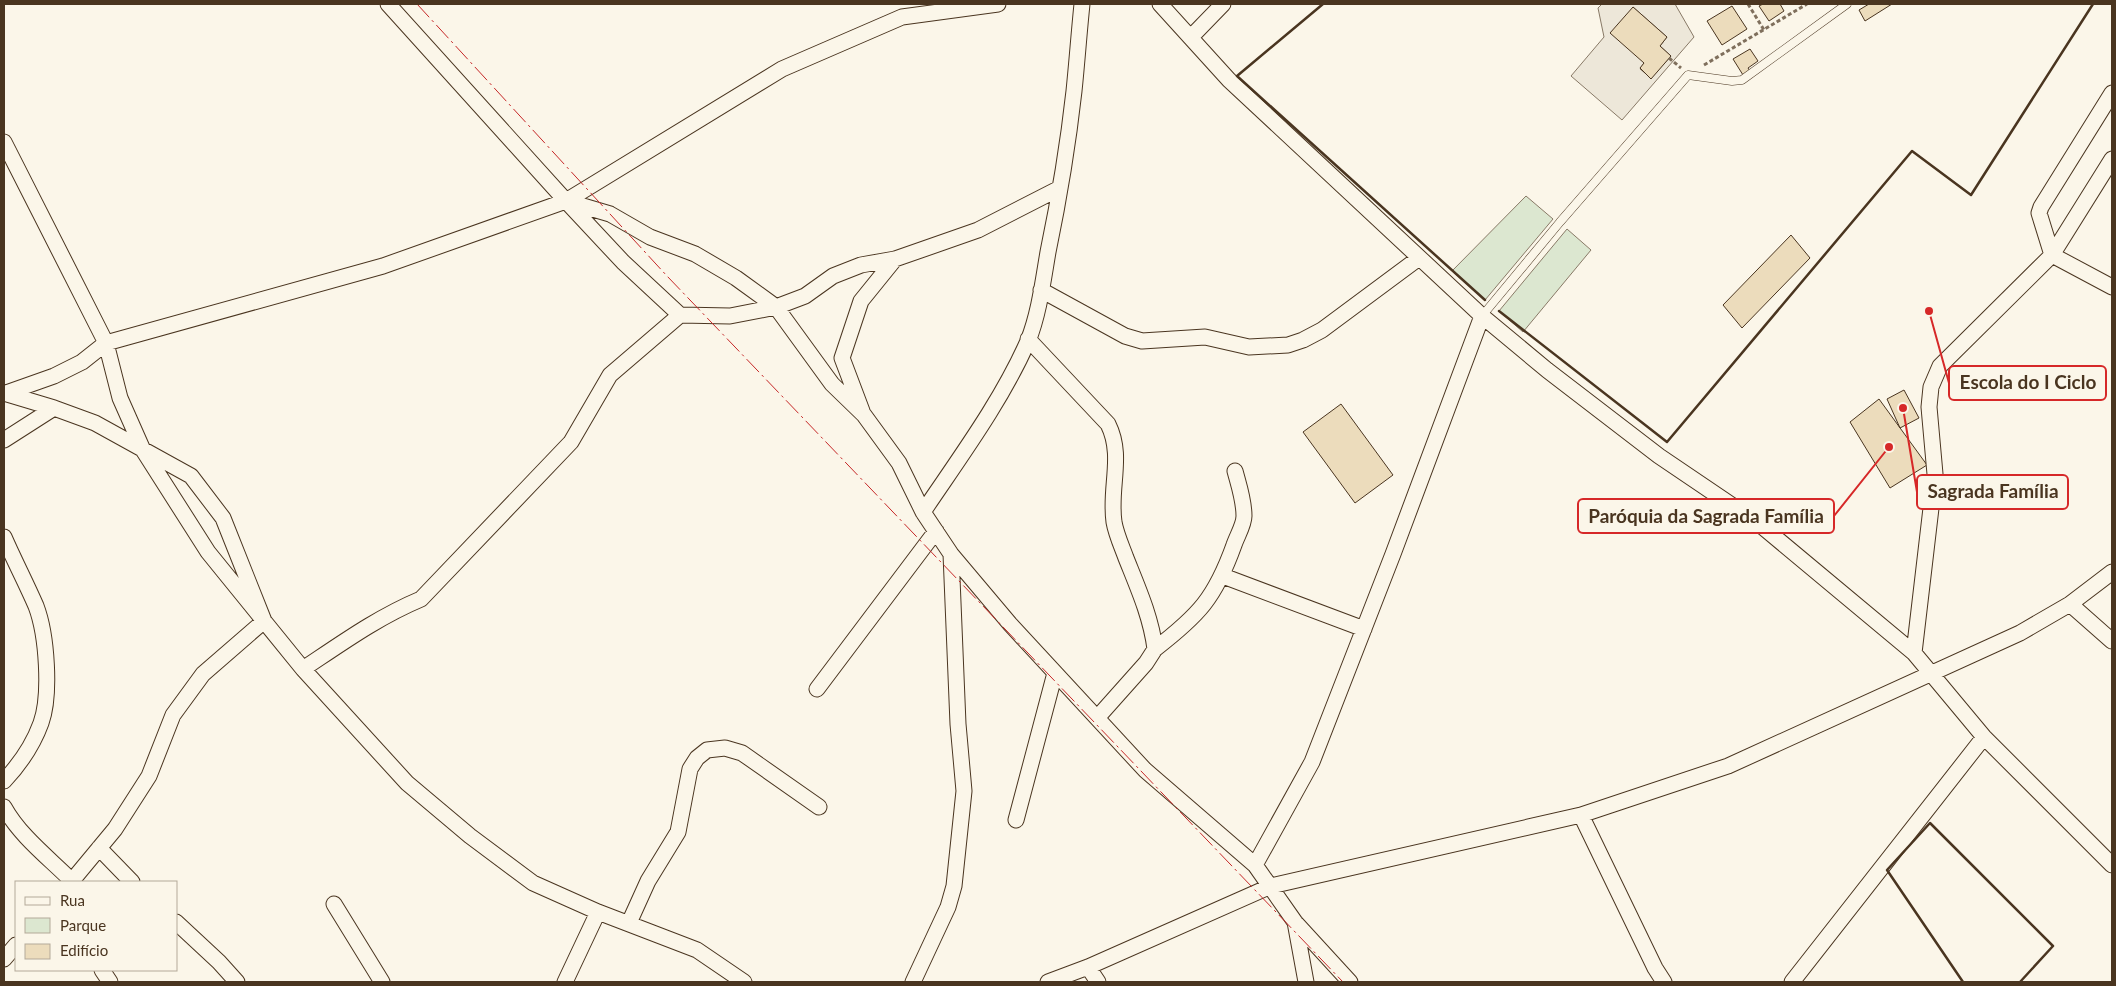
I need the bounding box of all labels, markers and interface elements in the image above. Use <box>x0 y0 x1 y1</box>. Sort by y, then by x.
callout: Escola do I Ciclo <box>1949 366 2106 400</box>
text: Escola do I Ciclo <box>1960 370 2096 393</box>
callout: Sagrada Família <box>1917 475 2068 509</box>
text: Sagrada Família <box>1927 479 2059 502</box>
callout: Paróquia da Sagrada Família <box>1578 499 1834 533</box>
text: Paróquia da Sagrada Família <box>1588 504 1824 527</box>
legend <box>15 881 178 971</box>
text: Rua <box>60 891 85 909</box>
text: Parque <box>60 916 106 934</box>
text: Edifício <box>60 941 108 959</box>

